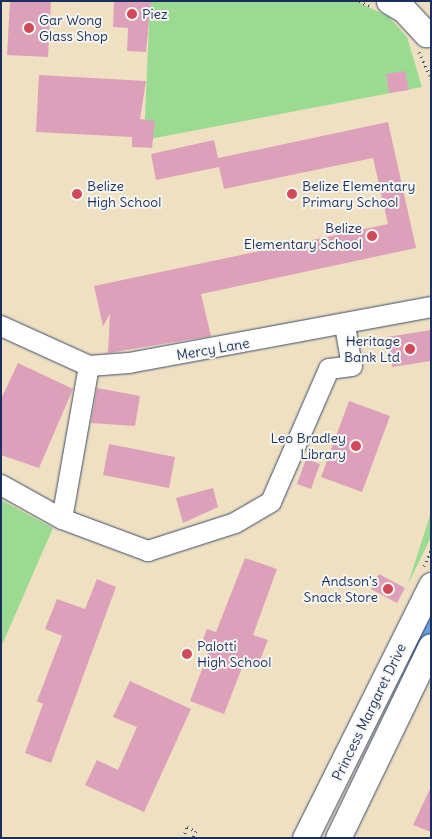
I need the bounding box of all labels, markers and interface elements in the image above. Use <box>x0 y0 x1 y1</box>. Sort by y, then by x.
place label: Piez <box>142 6 168 22</box>
marker: Piez <box>126 8 138 20</box>
place label: Gar Wong Glass Shop <box>39 12 108 44</box>
marker: Gar Wong Glass Shop <box>23 22 35 34</box>
place label: Belize High School <box>87 178 161 210</box>
place label: Belize Elementary Primary School <box>302 178 415 210</box>
marker: Belize High School <box>71 188 83 200</box>
marker: Belize Elementary Primary School <box>286 188 298 200</box>
place label: Belize Elementary School <box>244 220 362 252</box>
marker: Belize Elementary School <box>366 230 378 242</box>
place label: Heritage Bank Ltd <box>344 333 400 366</box>
street label: Mercy Lane <box>175 334 251 364</box>
marker: Heritage Bank Ltd <box>404 343 416 355</box>
place label: Leo Bradley Library <box>271 430 346 462</box>
marker: Leo Bradley Library <box>350 440 362 452</box>
place label: Andson's Snack Store <box>304 573 378 606</box>
marker: Andson's Snack Store <box>382 583 394 595</box>
place label: Palotti High School <box>197 638 271 670</box>
street label: Princess Margaret Drive <box>328 641 410 783</box>
marker: Palotti High School <box>181 648 193 660</box>

